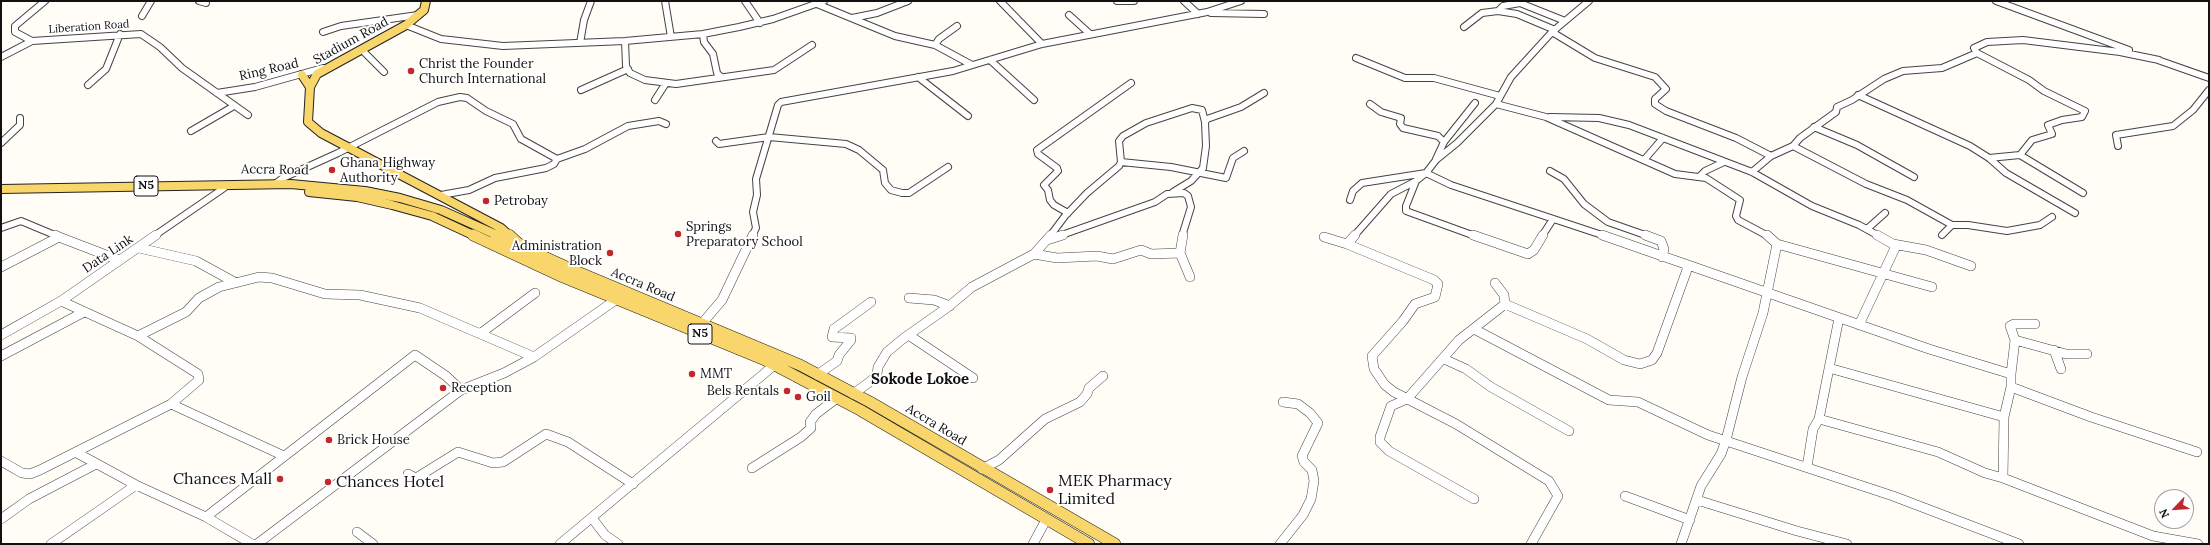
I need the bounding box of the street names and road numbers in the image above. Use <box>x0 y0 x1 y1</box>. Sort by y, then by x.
street label: Stadium Road <box>311 14 391 68</box>
street label: Liberation Road <box>48 18 130 36</box>
street label: Ring Road <box>238 56 300 84</box>
street label: Accra Road <box>241 162 309 178</box>
road number: N5 <box>134 176 158 196</box>
street label: Data Link <box>80 231 136 277</box>
street label: Accra Road <box>609 265 677 305</box>
road number: N5 <box>688 324 712 344</box>
street label: Accra Road <box>903 401 969 449</box>

